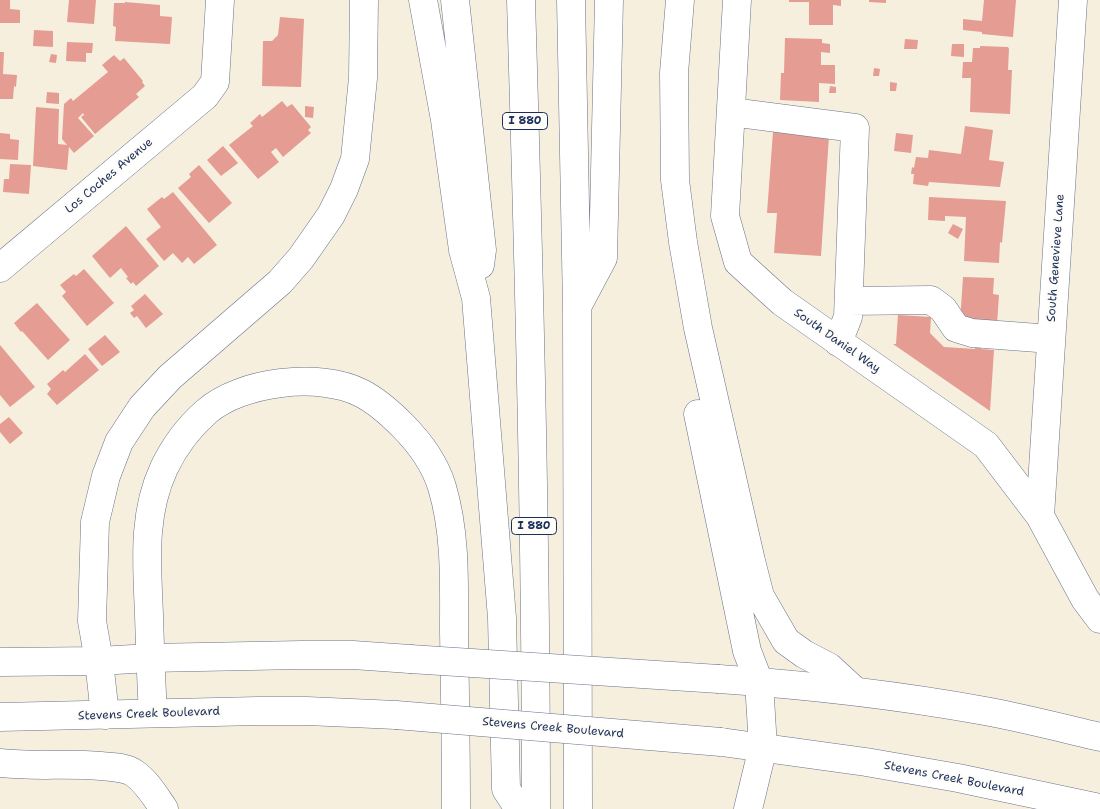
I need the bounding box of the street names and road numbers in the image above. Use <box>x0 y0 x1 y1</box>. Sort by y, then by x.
road number: I 880 <box>502 112 548 130</box>
street label: Los Coches Avenue <box>62 135 156 217</box>
street label: South Genevieve Lane <box>1044 194 1068 322</box>
street label: South Daniel Way <box>791 306 883 376</box>
road number: I 880 <box>512 518 556 534</box>
street label: Stevens Creek Boulevard <box>78 704 220 724</box>
street label: Stevens Creek Boulevard <box>482 715 624 741</box>
street label: Stevens Creek Boulevard <box>883 758 1025 800</box>

